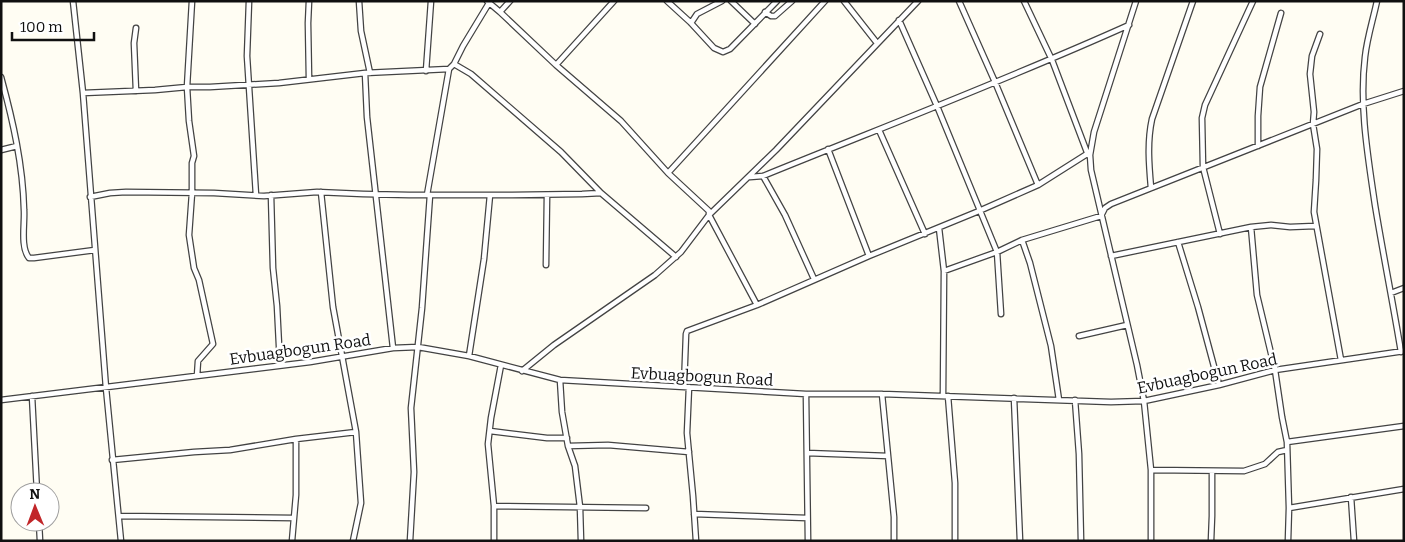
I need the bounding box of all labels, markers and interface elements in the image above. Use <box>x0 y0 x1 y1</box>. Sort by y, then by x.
scale bar <box>12 10 95 42</box>
text: 100 m <box>20 18 63 36</box>
street label: Evbuagbogun Road <box>228 330 373 369</box>
street label: Evbuagbogun Road <box>1135 349 1279 398</box>
street label: Evbuagbogun Road <box>630 363 774 390</box>
north arrow <box>10 482 60 532</box>
text: N <box>29 486 41 503</box>

